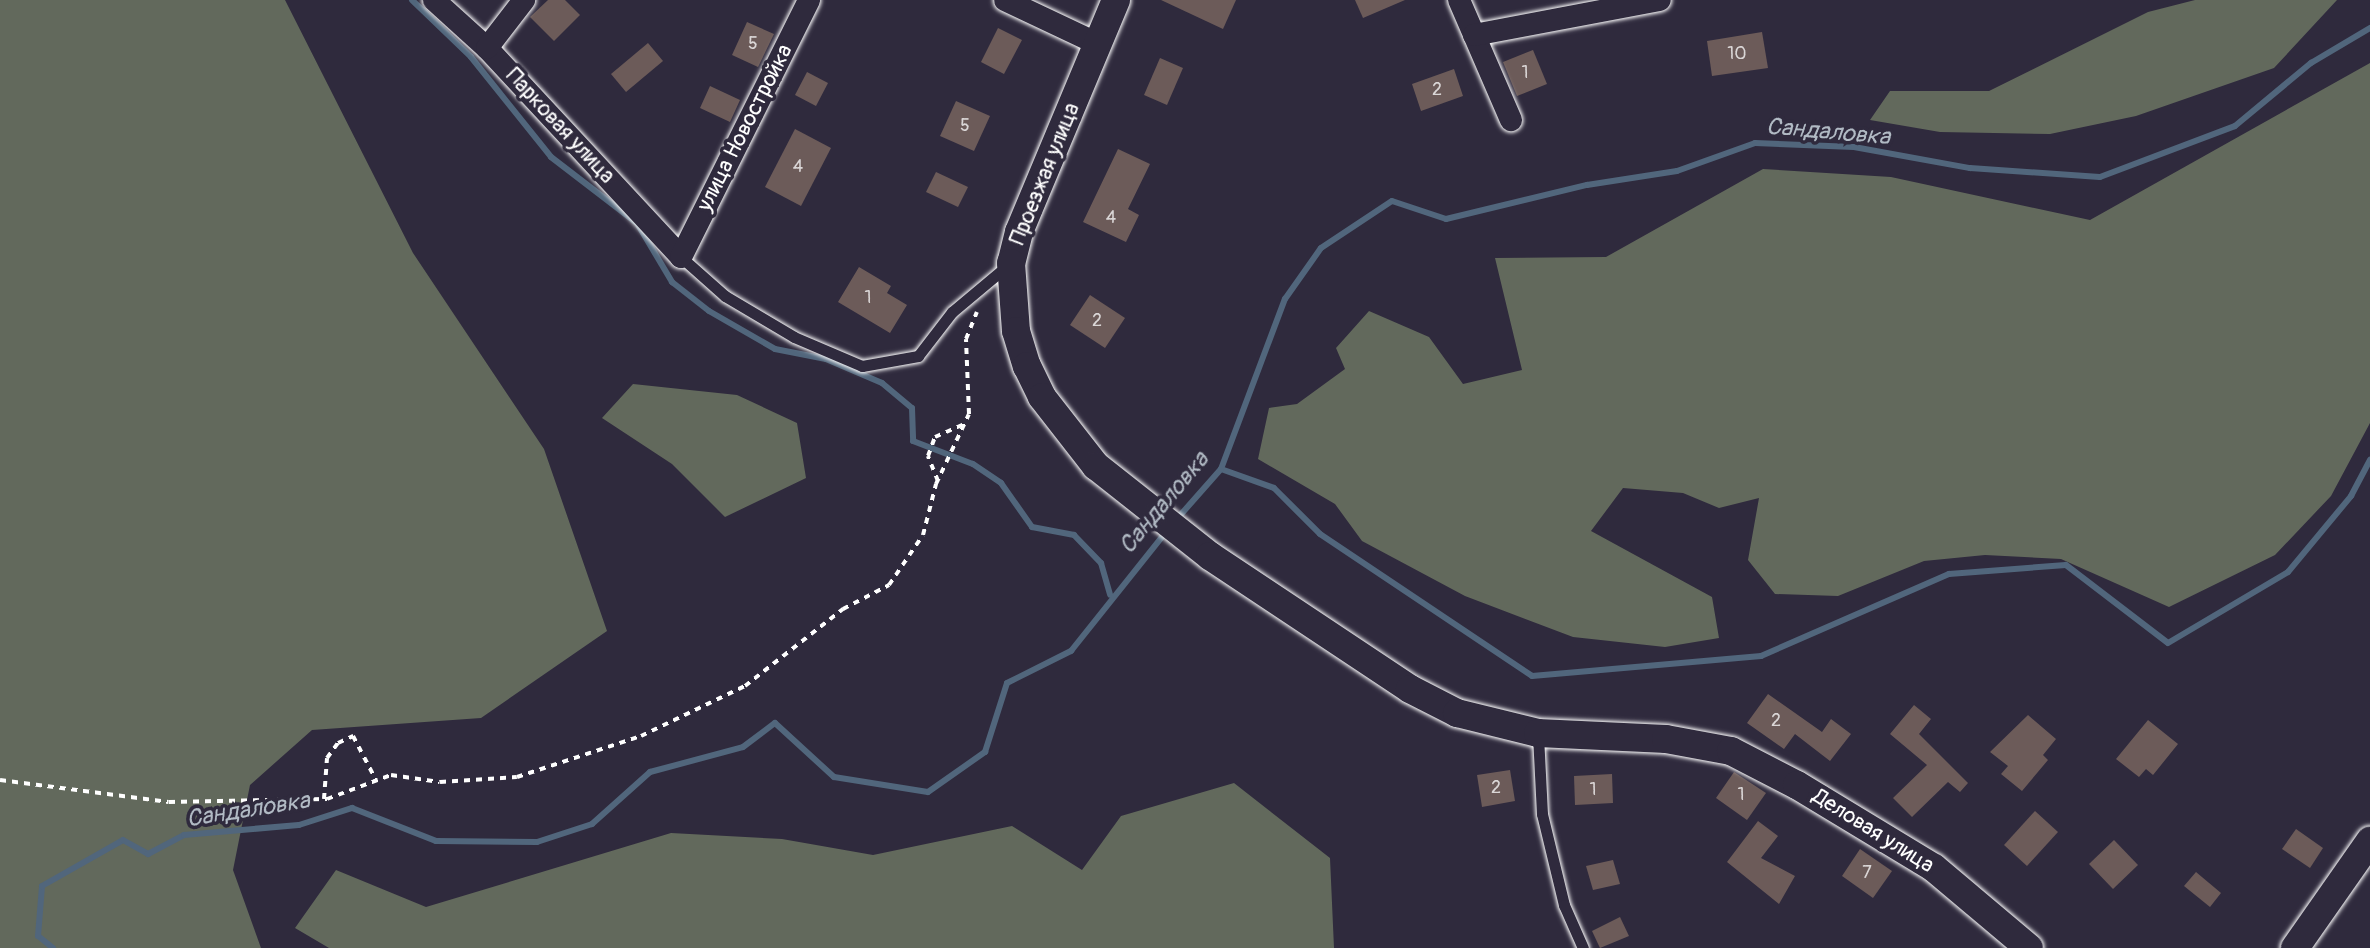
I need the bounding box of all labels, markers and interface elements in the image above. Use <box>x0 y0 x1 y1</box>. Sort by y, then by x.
house number: 5 <box>748 33 758 55</box>
street label: улица Новостройка <box>691 40 799 216</box>
house number: 10 <box>1727 43 1747 65</box>
house number: 1 <box>1521 62 1529 84</box>
street label: Парковая улица <box>500 63 620 189</box>
house number: 2 <box>1432 79 1442 101</box>
street label: Проезжая улица <box>1004 99 1086 249</box>
water label: Сандаловка <box>1765 112 1891 152</box>
house number: 5 <box>960 115 970 137</box>
house number: 4 <box>793 156 803 178</box>
house number: 4 <box>1106 207 1116 229</box>
house number: 1 <box>864 287 872 309</box>
house number: 2 <box>1092 310 1102 332</box>
water label: Сандаловка <box>1113 446 1215 560</box>
house number: 2 <box>1771 710 1781 732</box>
house number: 2 <box>1491 777 1501 799</box>
house number: 1 <box>1589 779 1597 801</box>
street label: Деловая улица <box>1807 783 1939 879</box>
house number: 1 <box>1737 784 1745 806</box>
water label: Сандаловка <box>184 786 312 834</box>
house number: 7 <box>1862 862 1872 884</box>

